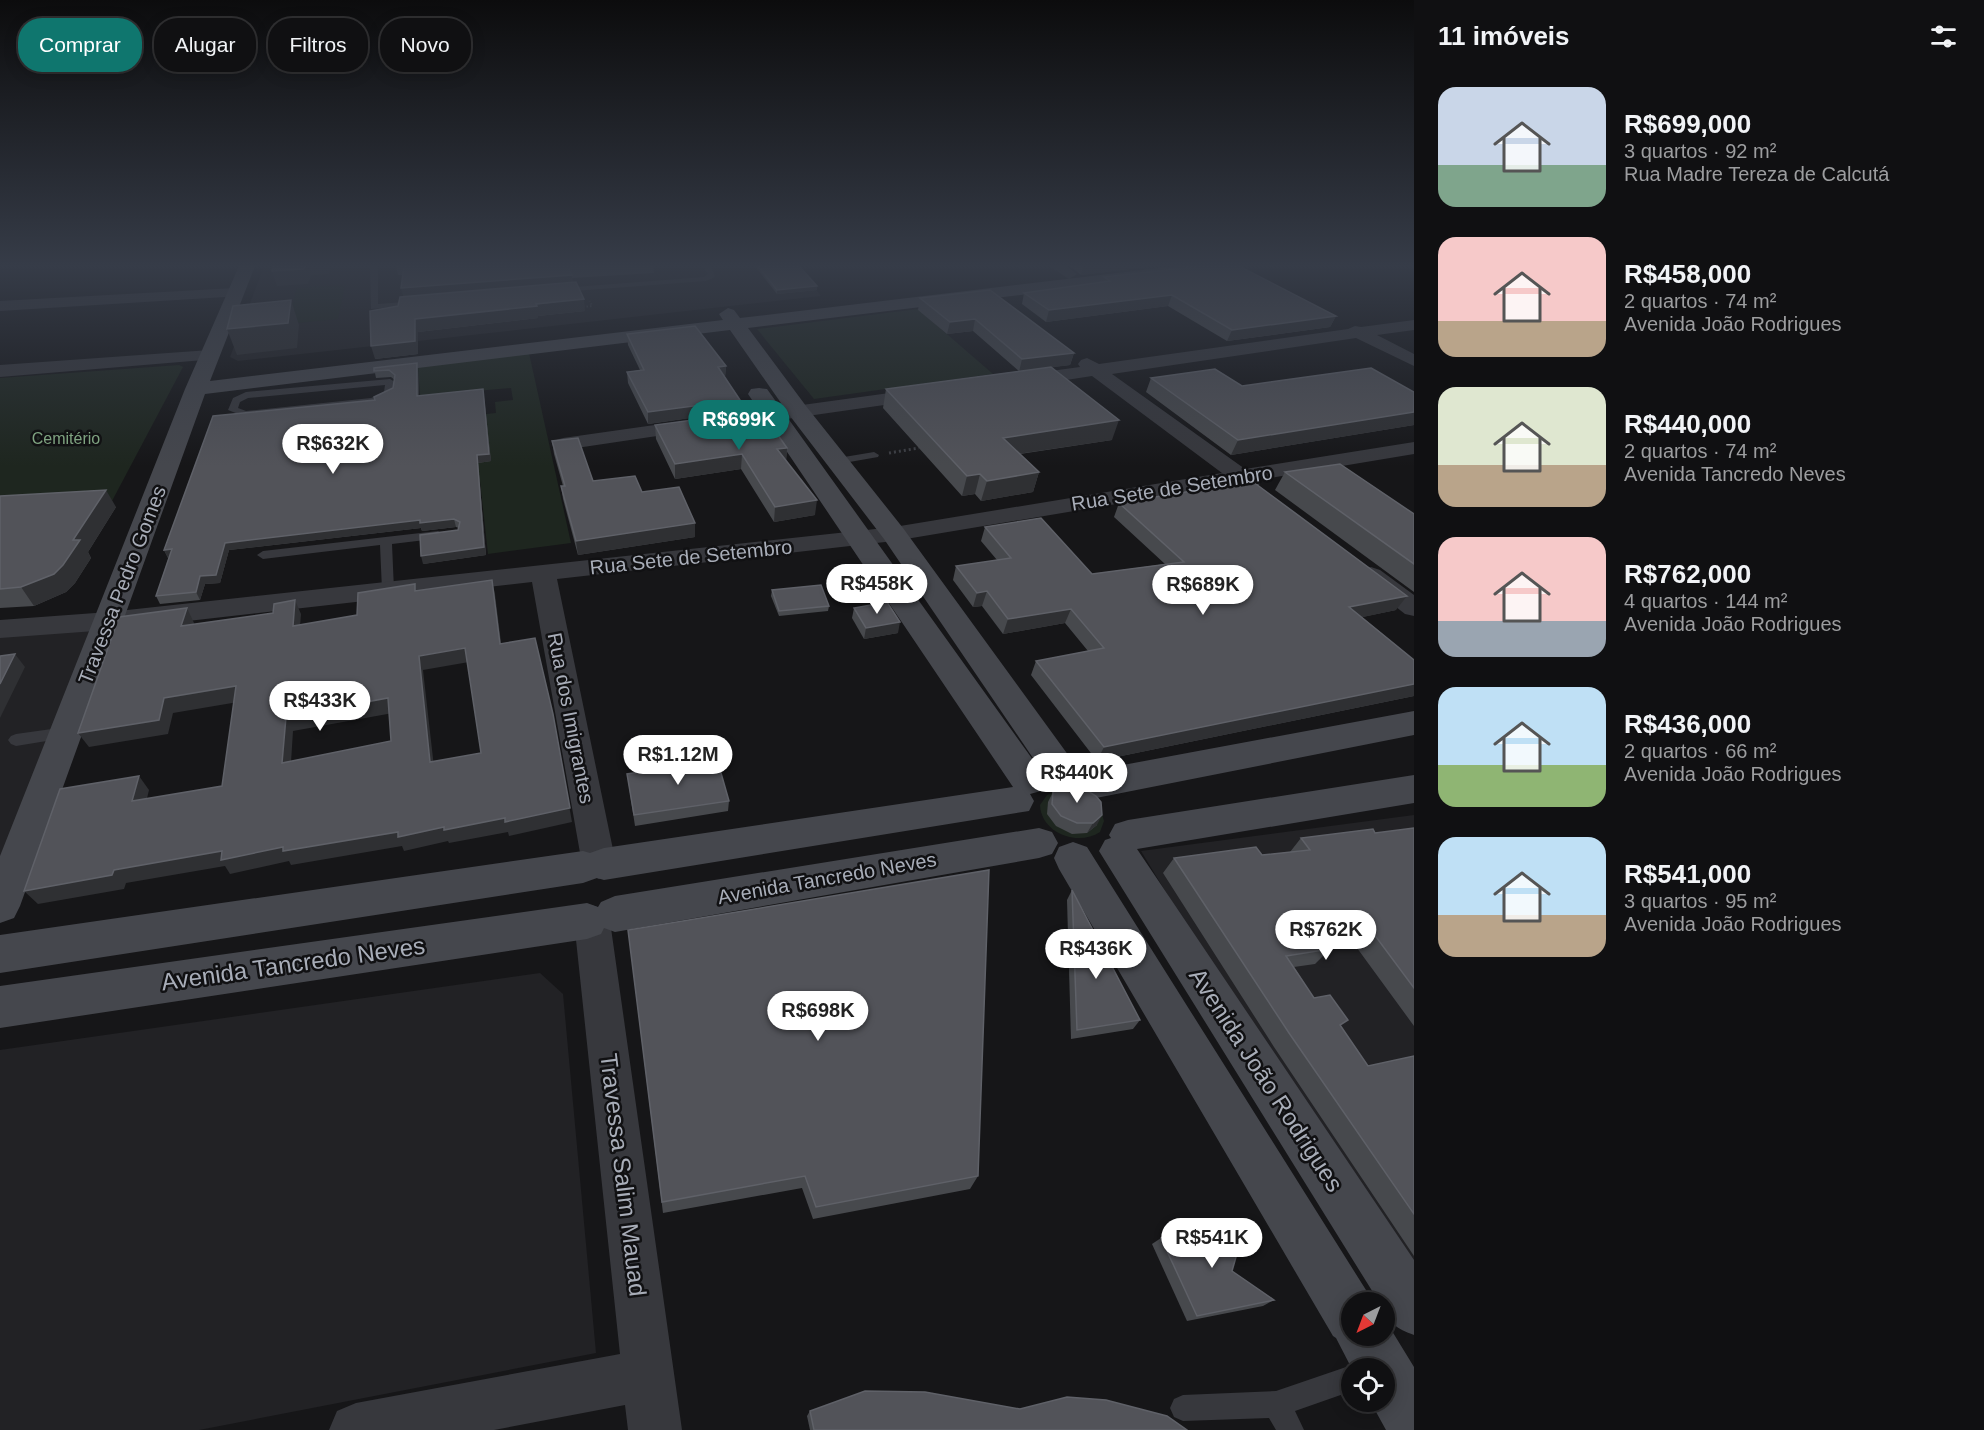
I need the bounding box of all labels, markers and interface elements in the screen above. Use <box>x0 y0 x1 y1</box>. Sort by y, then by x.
chip: Comprar <box>18 18 142 72</box>
chip: Alugar <box>154 18 256 72</box>
chip: Filtros <box>268 18 368 72</box>
chip: Novo <box>380 18 471 72</box>
icon: filters <box>1927 20 1960 53</box>
text: 11 imóveis <box>1438 21 1570 51</box>
text: R$699,000 <box>1624 109 1751 139</box>
icon: home <box>1486 111 1558 183</box>
text: 3 quartos · 92 m² <box>1624 140 1776 162</box>
text: Rua Madre Tereza de Calcutá <box>1624 163 1889 185</box>
text: R$458,000 <box>1624 259 1751 289</box>
icon: home <box>1486 261 1558 333</box>
text: 2 quartos · 74 m² <box>1624 290 1776 312</box>
text: Avenida João Rodrigues <box>1624 313 1842 335</box>
pin: R$699K <box>690 400 788 451</box>
text: R$699K <box>702 408 776 430</box>
text: R$440,000 <box>1624 409 1751 439</box>
icon: home <box>1486 411 1558 483</box>
pin: R$632K <box>284 424 382 475</box>
park label: Cemitério <box>32 430 100 447</box>
text: R$632K <box>296 432 370 454</box>
text: 2 quartos · 74 m² <box>1624 440 1776 462</box>
street label: Rua Sete de Setembro <box>1070 461 1274 515</box>
text: Avenida Tancredo Neves <box>1624 463 1846 485</box>
street label: Travessa Pedro Gomes <box>74 483 170 687</box>
street label: Rua Sete de Setembro <box>589 535 793 579</box>
text: R$762,000 <box>1624 559 1751 589</box>
icon: home <box>1486 561 1558 633</box>
pin: R$458K <box>828 564 926 615</box>
pin: R$689K <box>1154 565 1252 616</box>
text: R$458K <box>840 572 914 594</box>
text: R$689K <box>1166 573 1240 595</box>
text: 4 quartos · 144 m² <box>1624 590 1787 612</box>
text: Avenida João Rodrigues <box>1624 613 1842 635</box>
street label: Rua dos Imigrantes <box>544 631 598 805</box>
pin: R$433K <box>271 681 369 732</box>
text: R$433K <box>283 689 357 711</box>
text: R$436,000 <box>1624 709 1751 739</box>
icon: home <box>1486 711 1558 783</box>
pin: R$1.12M <box>623 735 733 786</box>
text: 2 quartos · 66 m² <box>1624 740 1776 762</box>
text: R$1.12M <box>637 743 719 765</box>
pin: R$440K <box>1028 753 1126 804</box>
text: R$440K <box>1040 761 1114 783</box>
text: Avenida João Rodrigues <box>1624 763 1842 785</box>
street label: Avenida Tancredo Neves <box>716 848 938 908</box>
text: R$541,000 <box>1624 859 1751 889</box>
icon: home <box>1486 861 1558 933</box>
text: 3 quartos · 95 m² <box>1624 890 1776 912</box>
pin: R$762K <box>1277 910 1375 961</box>
text: Avenida João Rodrigues <box>1624 913 1842 935</box>
text: R$762K <box>1289 918 1363 940</box>
pin: R$436K <box>1047 929 1145 980</box>
street label: Avenida Tancredo Neves <box>159 932 426 995</box>
text: R$436K <box>1059 937 1133 959</box>
street label: Avenida João Rodrigues <box>1184 963 1349 1197</box>
pin: R$698K <box>769 991 867 1042</box>
text: R$698K <box>781 999 855 1021</box>
street label: Travessa Salim Mauad <box>595 1052 652 1298</box>
pin: R$541K <box>1163 1218 1261 1269</box>
text: R$541K <box>1175 1226 1249 1248</box>
north arrow <box>1341 1292 1395 1346</box>
map controls <box>1341 1292 1395 1412</box>
button: locate <box>1341 1358 1395 1412</box>

